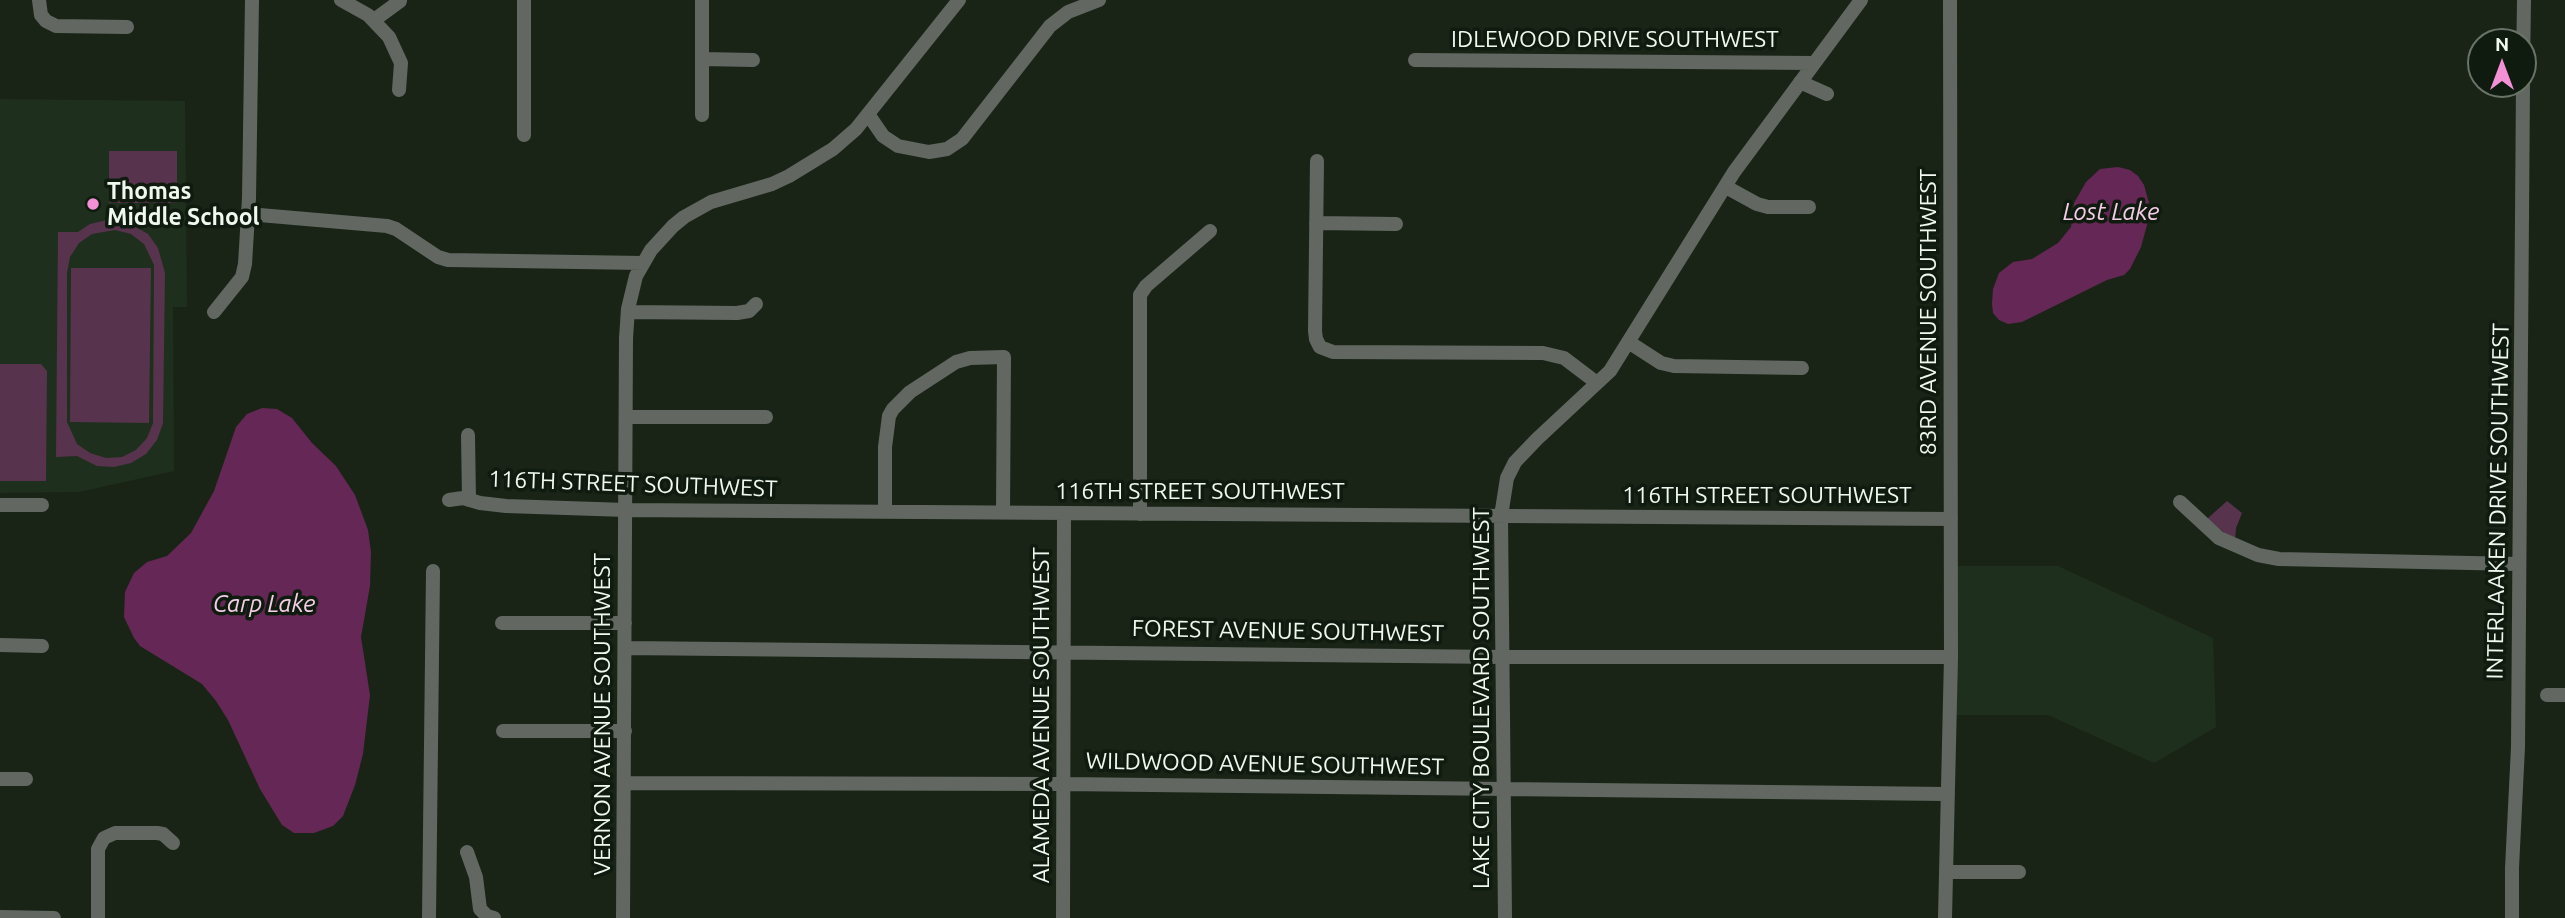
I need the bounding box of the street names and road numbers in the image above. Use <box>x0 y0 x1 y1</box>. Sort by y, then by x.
street label: IDLEWOOD DRIVE SOUTHWEST <box>1451 25 1779 53</box>
street label: 83RD AVENUE SOUTHWEST <box>1914 169 1942 455</box>
street label: INTERLAAKEN DRIVE SOUTHWEST <box>2481 322 2515 680</box>
street label: 116TH STREET SOUTHWEST <box>488 465 778 503</box>
street label: 116TH STREET SOUTHWEST <box>1055 477 1345 505</box>
street label: 116TH STREET SOUTHWEST <box>1622 481 1912 509</box>
street label: LAKE CITY BOULEVARD SOUTHWEST <box>1467 507 1495 889</box>
street label: ALAMEDA AVENUE SOUTHWEST <box>1027 547 1055 883</box>
street label: VERNON AVENUE SOUTHWEST <box>588 553 616 875</box>
street label: FOREST AVENUE SOUTHWEST <box>1132 614 1444 648</box>
street label: WILDWOOD AVENUE SOUTHWEST <box>1086 747 1444 781</box>

